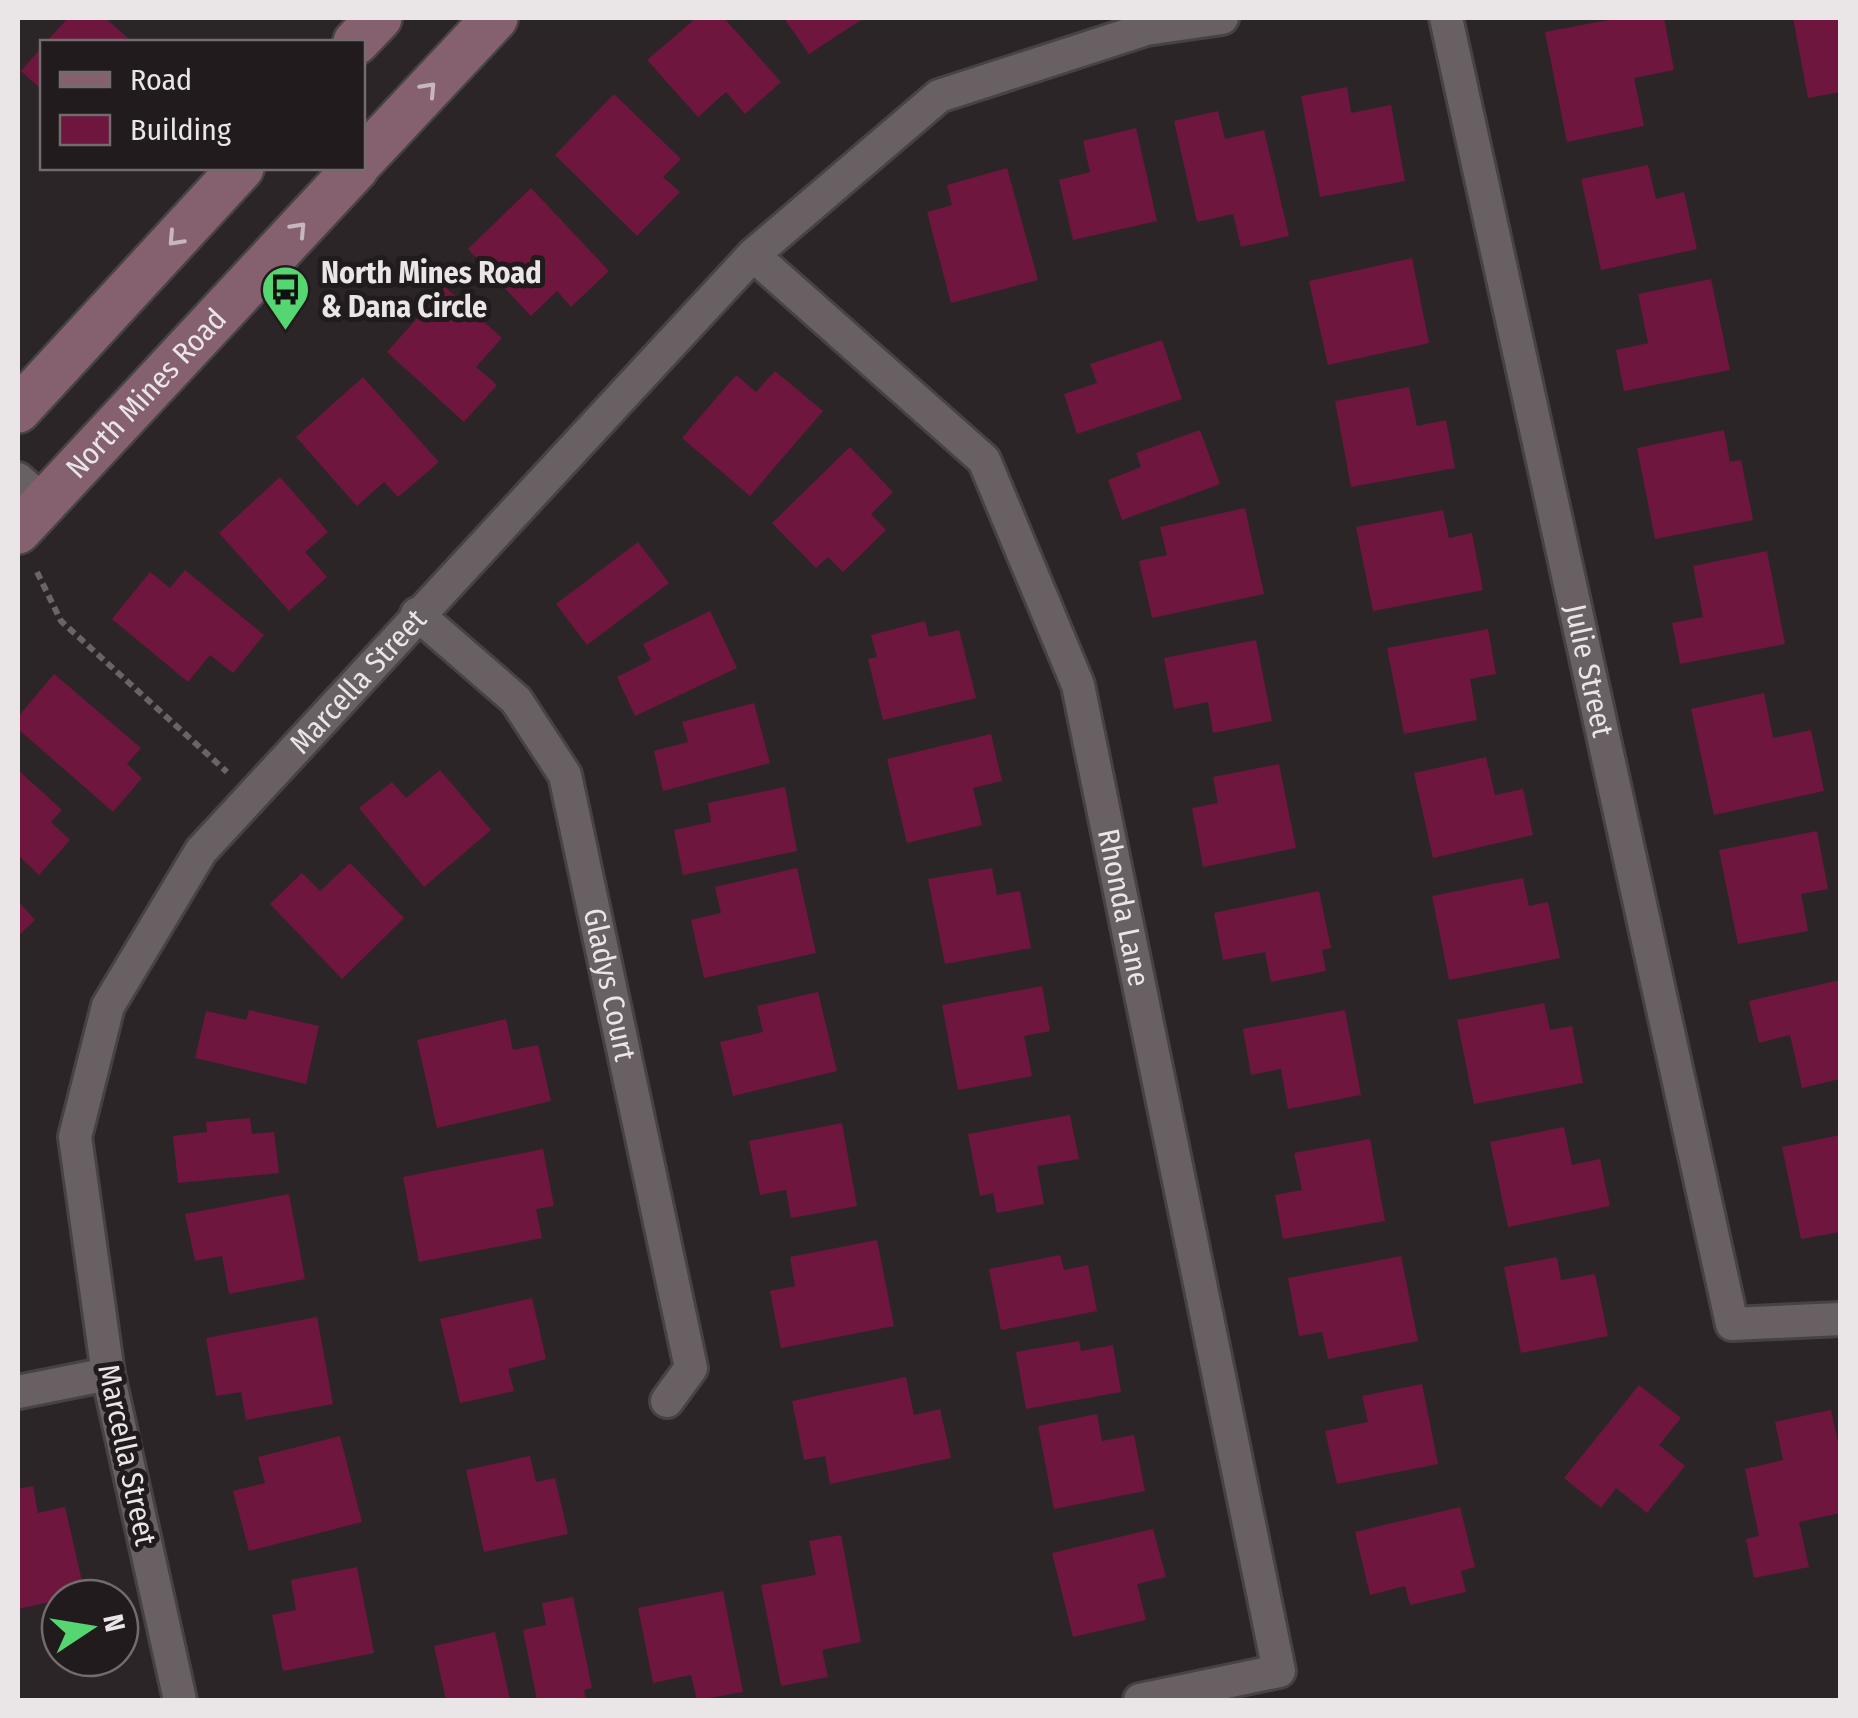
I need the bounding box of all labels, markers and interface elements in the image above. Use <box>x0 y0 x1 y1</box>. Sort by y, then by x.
legend <box>40 40 365 170</box>
text: Road <box>130 62 192 98</box>
one-way arrow <box>417 82 435 101</box>
text: Building <box>130 112 232 148</box>
one-way arrow <box>287 223 305 241</box>
one-way arrow <box>168 227 186 246</box>
place label: North Mines Road & Dana Circle <box>321 255 542 325</box>
bus stop icon: North Mines Road & Dana Circle <box>260 264 312 332</box>
street label: North Mines Road <box>58 301 234 486</box>
street label: Julie Street <box>1557 601 1621 741</box>
street label: Marcella Street <box>282 602 434 761</box>
street label: Rhonda Lane <box>1090 826 1157 990</box>
street label: Gladys Court <box>576 905 643 1064</box>
street label: Marcella Street <box>90 1361 164 1549</box>
north arrow <box>40 1578 140 1678</box>
text: N <box>96 1611 132 1635</box>

